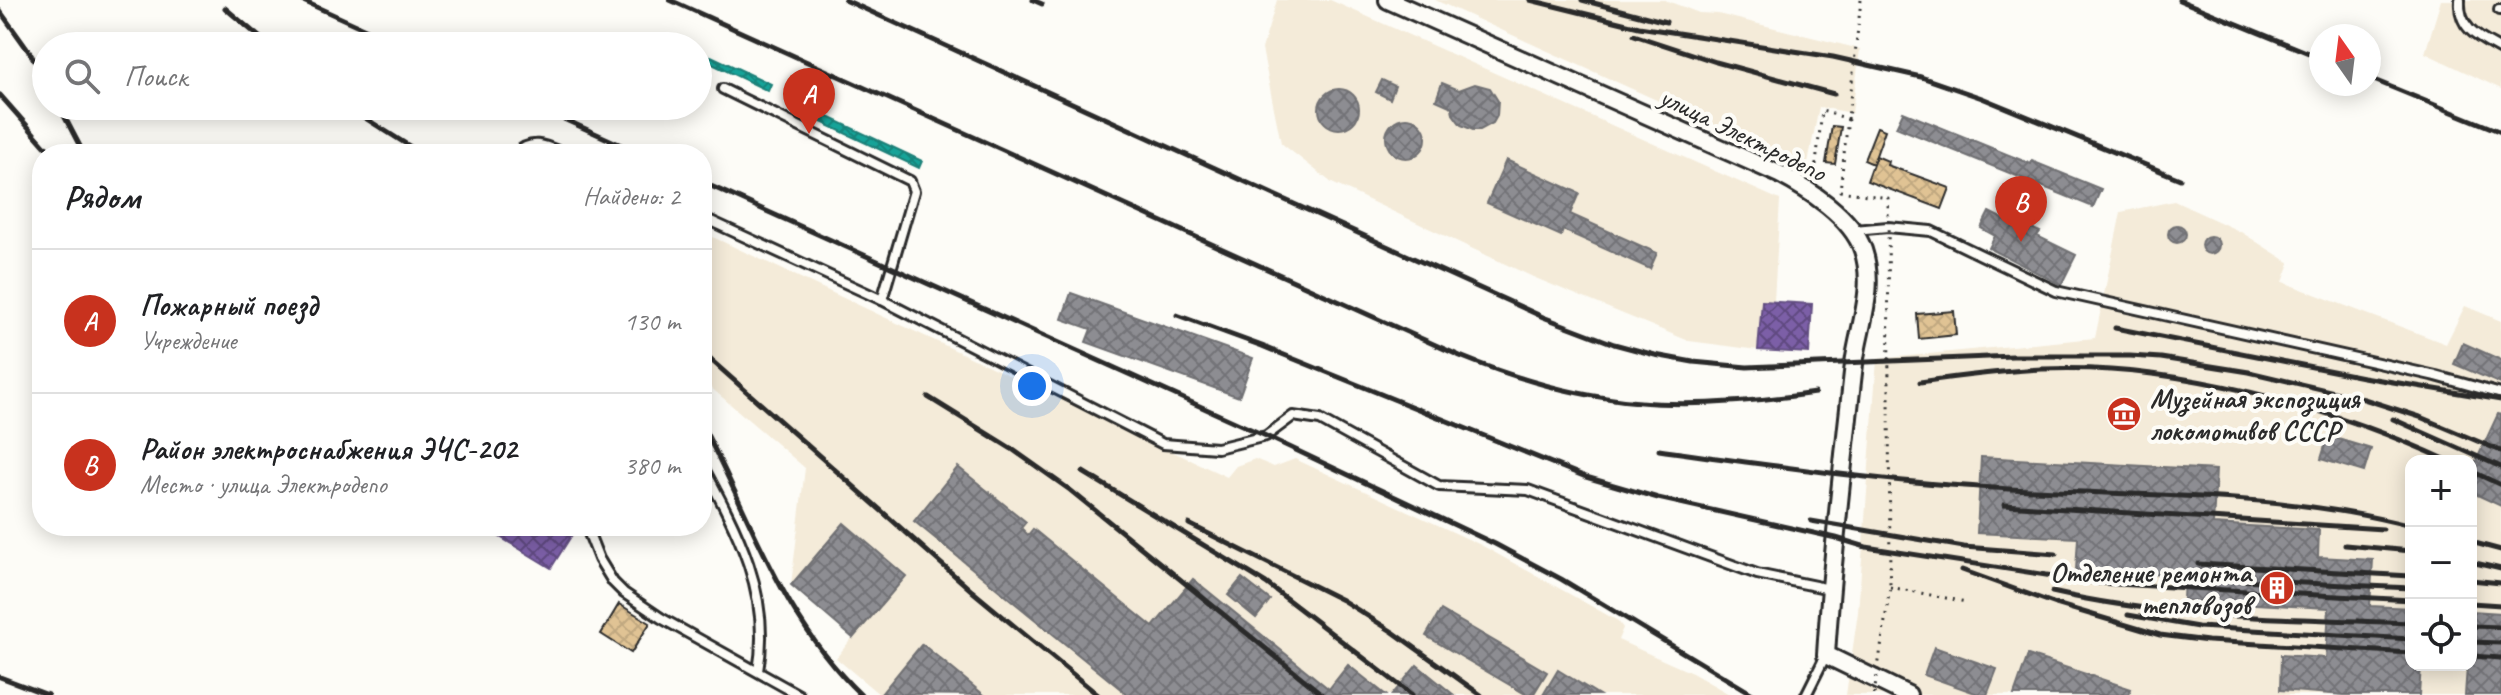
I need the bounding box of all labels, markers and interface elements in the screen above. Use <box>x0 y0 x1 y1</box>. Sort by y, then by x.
north arrow <box>2309 24 2381 96</box>
search box <box>32 32 712 120</box>
icon: search <box>60 54 104 98</box>
text: Поиск <box>124 57 187 95</box>
pin: A <box>783 68 835 134</box>
street label: улица Электродепо <box>1652 78 1834 190</box>
text: Рядом <box>64 175 140 218</box>
pin: B <box>1995 176 2047 242</box>
text: Найдено: 2 <box>583 180 680 213</box>
text: Пожарный поезд <box>140 286 318 324</box>
text: A <box>83 305 97 338</box>
text: 130 m <box>624 305 680 338</box>
text: Учреждение <box>140 324 236 357</box>
your location <box>1012 366 1052 406</box>
place label: Музейная экспозиция локомотивов СССР <box>2150 381 2361 448</box>
museum icon: Музейная экспозиция локомотивов СССР <box>2105 395 2143 433</box>
text: Район электроснабжения ЭЧС-202 <box>140 430 517 468</box>
text: B <box>83 449 97 482</box>
text: 380 m <box>624 449 680 482</box>
map controls <box>2405 455 2477 671</box>
button: + <box>2405 455 2477 527</box>
text: Место · улица Электродепо <box>140 468 387 501</box>
button: − <box>2405 527 2477 599</box>
place label: Отделение ремонта тепловозов <box>2050 555 2256 623</box>
building icon: Отделение ремонта тепловозов <box>2258 569 2296 607</box>
button: locate <box>2405 599 2477 671</box>

